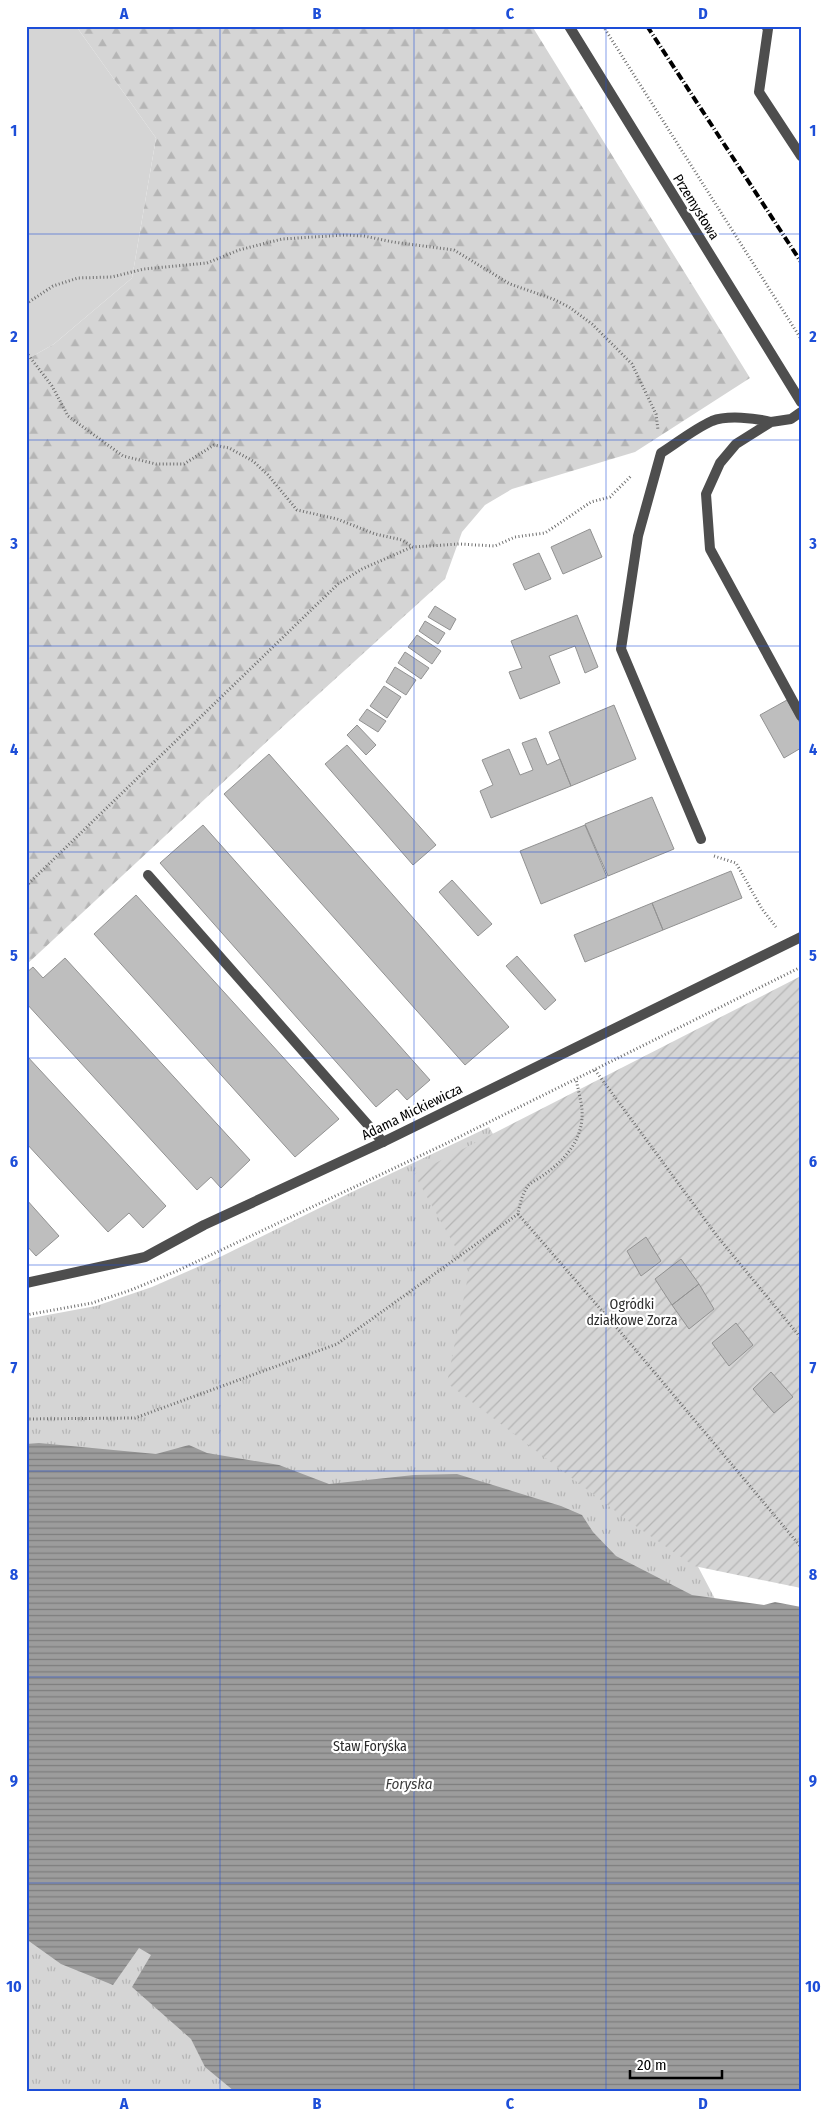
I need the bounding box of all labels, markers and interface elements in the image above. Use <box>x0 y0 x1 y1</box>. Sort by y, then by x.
text: A <box>119 4 129 23</box>
text: B <box>313 4 322 23</box>
text: C <box>506 4 515 23</box>
text: D <box>698 4 708 23</box>
text: 1 <box>11 121 17 140</box>
text: 1 <box>810 121 816 140</box>
street label: Przemysłowa <box>669 171 723 243</box>
text: 2 <box>9 327 18 346</box>
text: 2 <box>808 327 817 346</box>
text: 3 <box>9 534 18 553</box>
text: 3 <box>808 534 817 553</box>
text: 4 <box>10 740 18 759</box>
text: 4 <box>809 740 817 759</box>
text: 5 <box>10 946 18 965</box>
text: 5 <box>809 946 817 965</box>
street label: Adama Mickiewicza <box>359 1080 465 1144</box>
text: 6 <box>10 1152 18 1171</box>
text: 6 <box>809 1152 817 1171</box>
park label: Ogródki działkowe Zorza <box>586 1296 678 1329</box>
text: 7 <box>11 1358 18 1377</box>
text: 7 <box>810 1358 817 1377</box>
text: 8 <box>10 1565 19 1584</box>
text: 8 <box>809 1565 818 1584</box>
park label: Staw Foryśka <box>333 1738 407 1755</box>
text: 9 <box>10 1771 18 1790</box>
text: 9 <box>809 1771 817 1790</box>
water label: Foryska <box>385 1775 433 1793</box>
text: 10 <box>6 1977 22 1996</box>
text: 10 <box>805 1977 821 1996</box>
scale bar <box>630 2047 722 2079</box>
text: 20 m <box>637 2056 667 2074</box>
text: A <box>119 2094 129 2113</box>
text: B <box>313 2094 322 2113</box>
text: C <box>506 2094 515 2113</box>
text: D <box>698 2094 708 2113</box>

